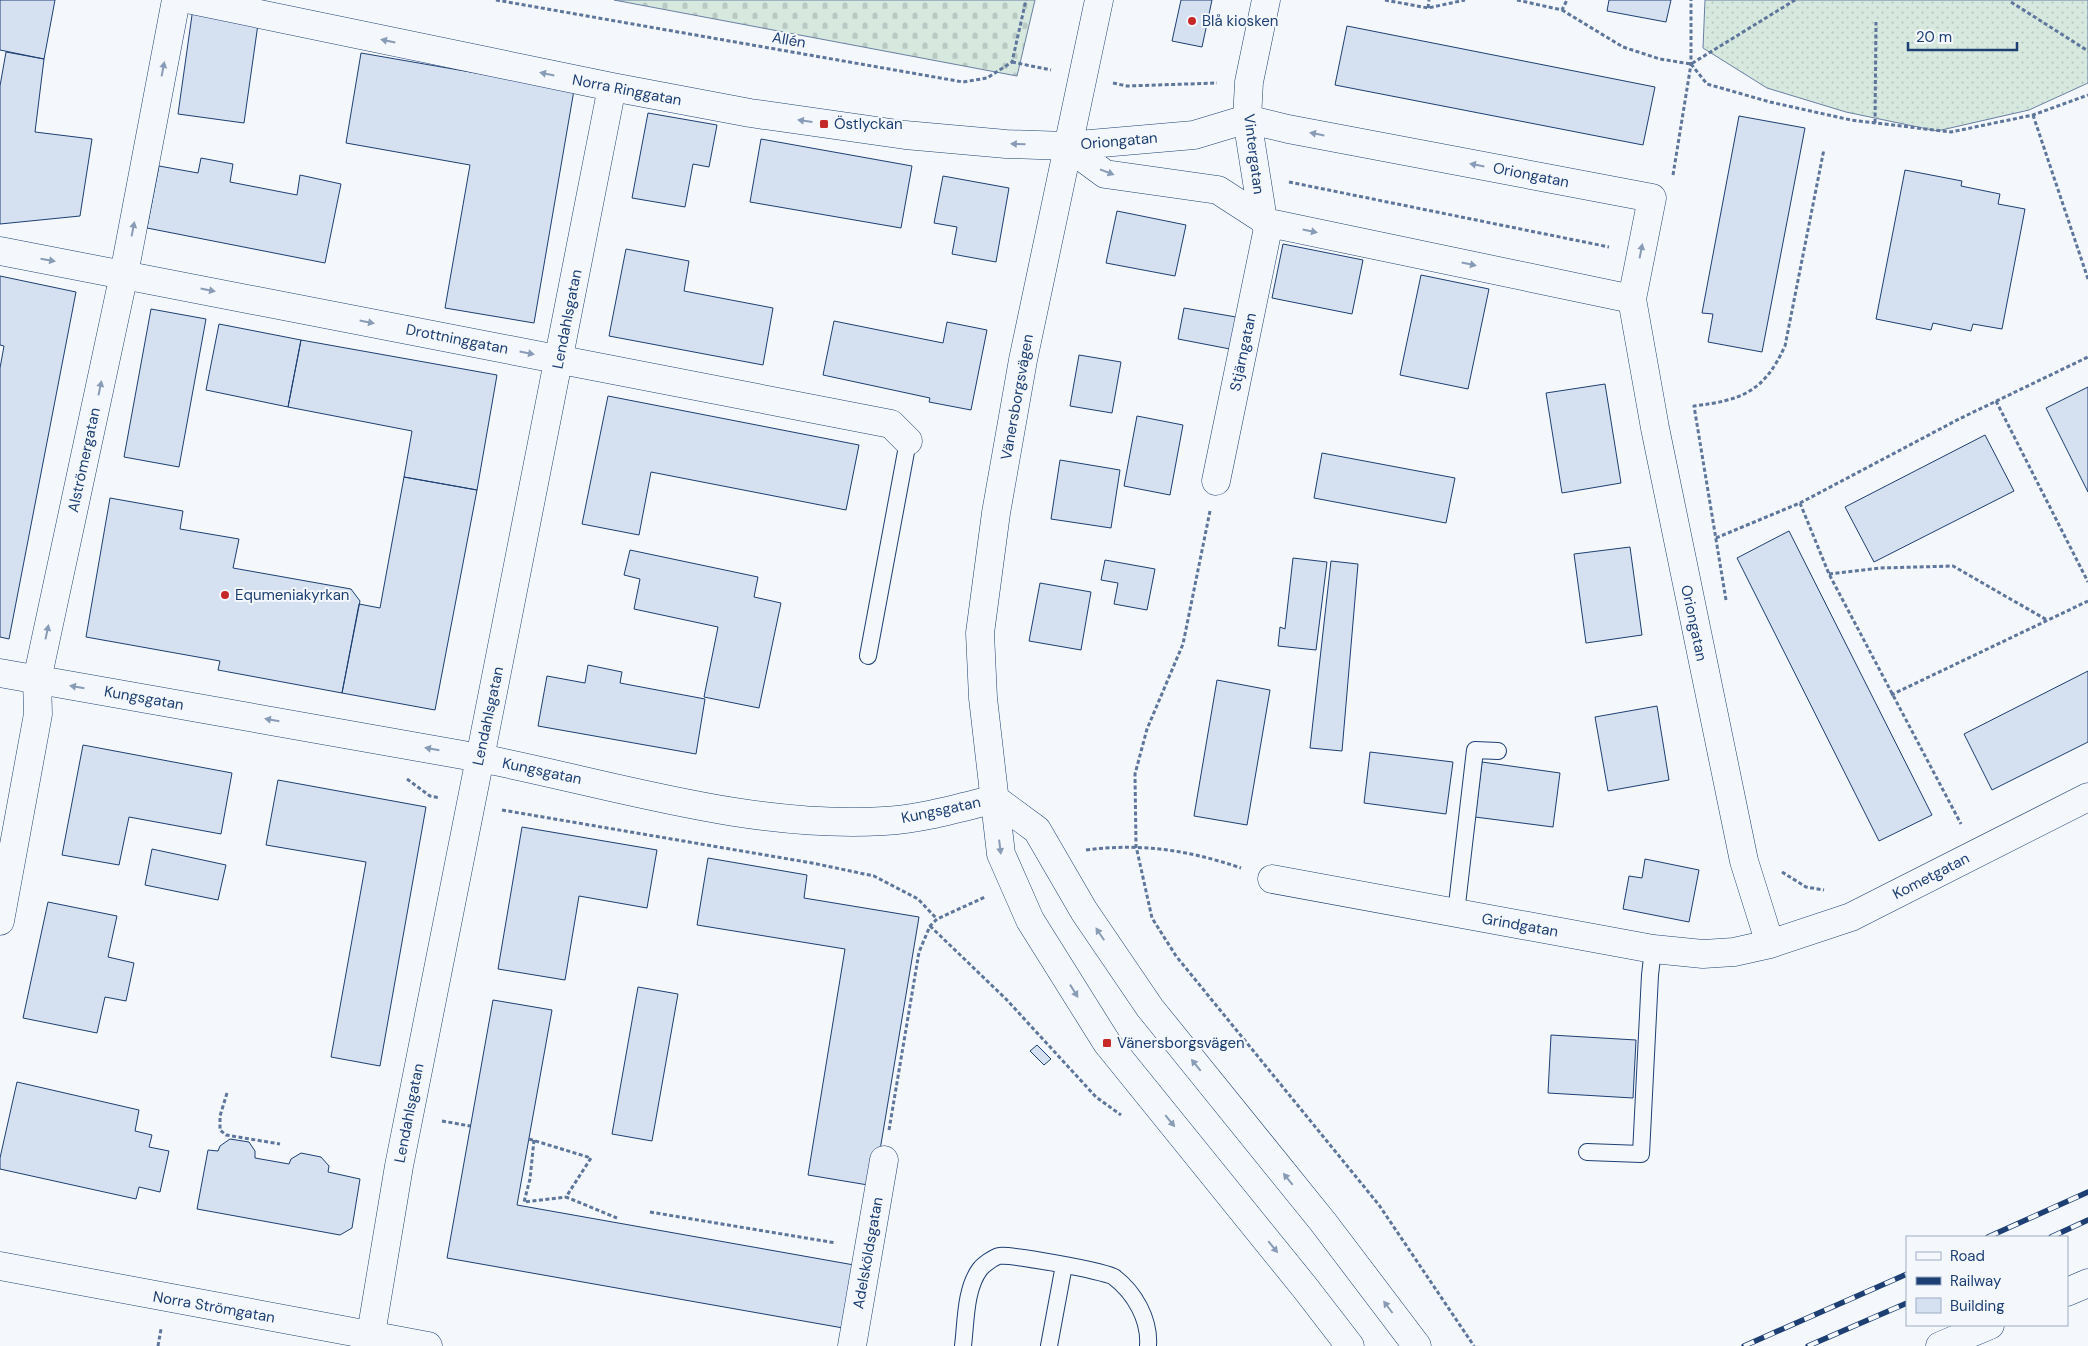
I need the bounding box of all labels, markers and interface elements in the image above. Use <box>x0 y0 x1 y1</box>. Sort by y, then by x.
place label: Blå kiosken <box>1202 11 1278 31</box>
marker: Blå kiosken <box>1186 15 1198 27</box>
scale bar <box>1908 20 2017 52</box>
street label: Allén <box>771 27 807 53</box>
text: 20 m <box>1916 27 1952 47</box>
one-way arrow <box>380 36 396 44</box>
one-way arrow <box>160 61 168 77</box>
one-way arrow <box>540 70 555 78</box>
street label: Norra Ringgatan <box>571 70 683 110</box>
street label: Vintergatan <box>1239 113 1269 195</box>
place label: Östlyckan <box>834 114 903 134</box>
one-way arrow <box>796 117 812 125</box>
marker: Östlyckan <box>818 118 830 130</box>
street label: Oriongatan <box>1080 128 1158 154</box>
one-way arrow <box>1309 130 1325 138</box>
one-way arrow <box>1010 140 1026 148</box>
street label: Oriongatan <box>1491 158 1571 192</box>
one-way arrow <box>1468 160 1484 168</box>
one-way arrow <box>1100 168 1115 176</box>
one-way arrow <box>129 221 137 236</box>
one-way arrow <box>1302 227 1318 235</box>
one-way arrow <box>1638 242 1646 258</box>
one-way arrow <box>40 256 56 264</box>
one-way arrow <box>1461 260 1476 268</box>
street label: Lendahlsgatan <box>548 268 586 370</box>
one-way arrow <box>200 287 216 295</box>
street label: Stjärngatan <box>1225 311 1261 393</box>
one-way arrow <box>359 318 375 326</box>
street label: Drottninggatan <box>404 319 510 359</box>
street label: Vänersborgsvägen <box>996 332 1038 462</box>
one-way arrow <box>519 349 535 357</box>
one-way arrow <box>96 380 104 395</box>
street label: Alströmergatan <box>63 406 105 514</box>
street label: Oriongatan <box>1676 583 1712 663</box>
place label: Equmeniakyrkan <box>235 585 349 605</box>
marker: Equmeniakyrkan <box>219 589 231 601</box>
one-way arrow <box>43 625 51 640</box>
street label: Lendahlsgatan <box>468 665 508 767</box>
street label: Kungsgatan <box>103 681 185 715</box>
one-way arrow <box>69 682 85 690</box>
one-way arrow <box>263 716 279 724</box>
one-way arrow <box>423 744 439 752</box>
street label: Kungsgatan <box>501 753 583 789</box>
street label: Kungsgatan <box>900 792 982 828</box>
one-way arrow <box>997 839 1005 855</box>
street label: Kometgatan <box>1889 848 1973 904</box>
street label: Grindgatan <box>1480 908 1560 942</box>
one-way arrow <box>1095 927 1105 941</box>
one-way arrow <box>1069 984 1078 998</box>
place label: Vänersborgsvägen <box>1117 1033 1245 1053</box>
marker: Vänersborgsvägen <box>1101 1037 1113 1049</box>
one-way arrow <box>1190 1059 1201 1072</box>
street label: Lendahlsgatan <box>390 1062 428 1164</box>
one-way arrow <box>1165 1114 1176 1127</box>
one-way arrow <box>1283 1172 1294 1185</box>
street label: Adelsköldsgatan <box>848 1195 888 1311</box>
legend <box>1906 1236 2068 1326</box>
one-way arrow <box>1267 1241 1278 1254</box>
text: Road <box>1950 1246 1985 1266</box>
text: Railway <box>1950 1271 2002 1291</box>
street label: Norra Strömgatan <box>151 1286 277 1328</box>
text: Building <box>1950 1296 2005 1316</box>
one-way arrow <box>1382 1301 1393 1314</box>

